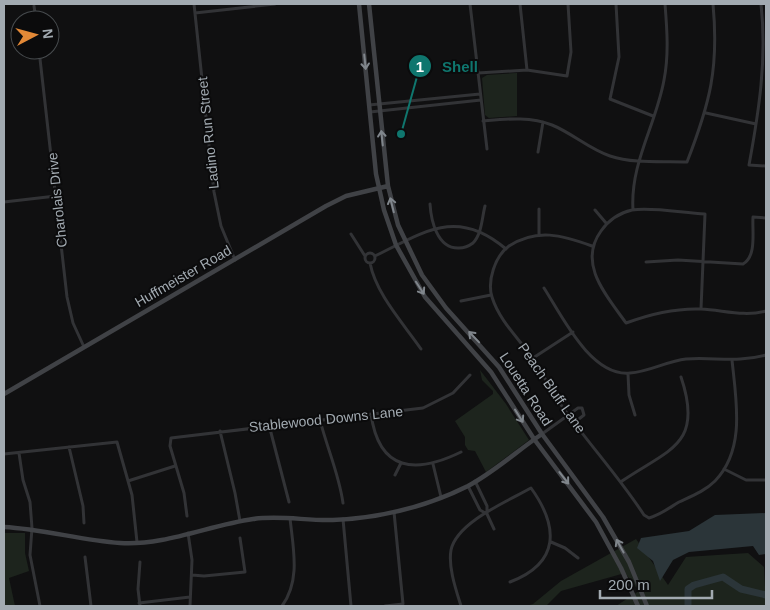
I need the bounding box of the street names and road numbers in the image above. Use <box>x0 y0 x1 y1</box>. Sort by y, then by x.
street label: Ladino Run Street <box>194 76 222 190</box>
street label: Charolais Drive <box>44 151 70 248</box>
street label: Huffmeister Road <box>132 242 234 310</box>
street label: Peach Bluff Lane <box>515 340 589 436</box>
street label: Louetta Road <box>496 349 556 429</box>
street label: Stablewood Downs Lane <box>248 403 404 435</box>

